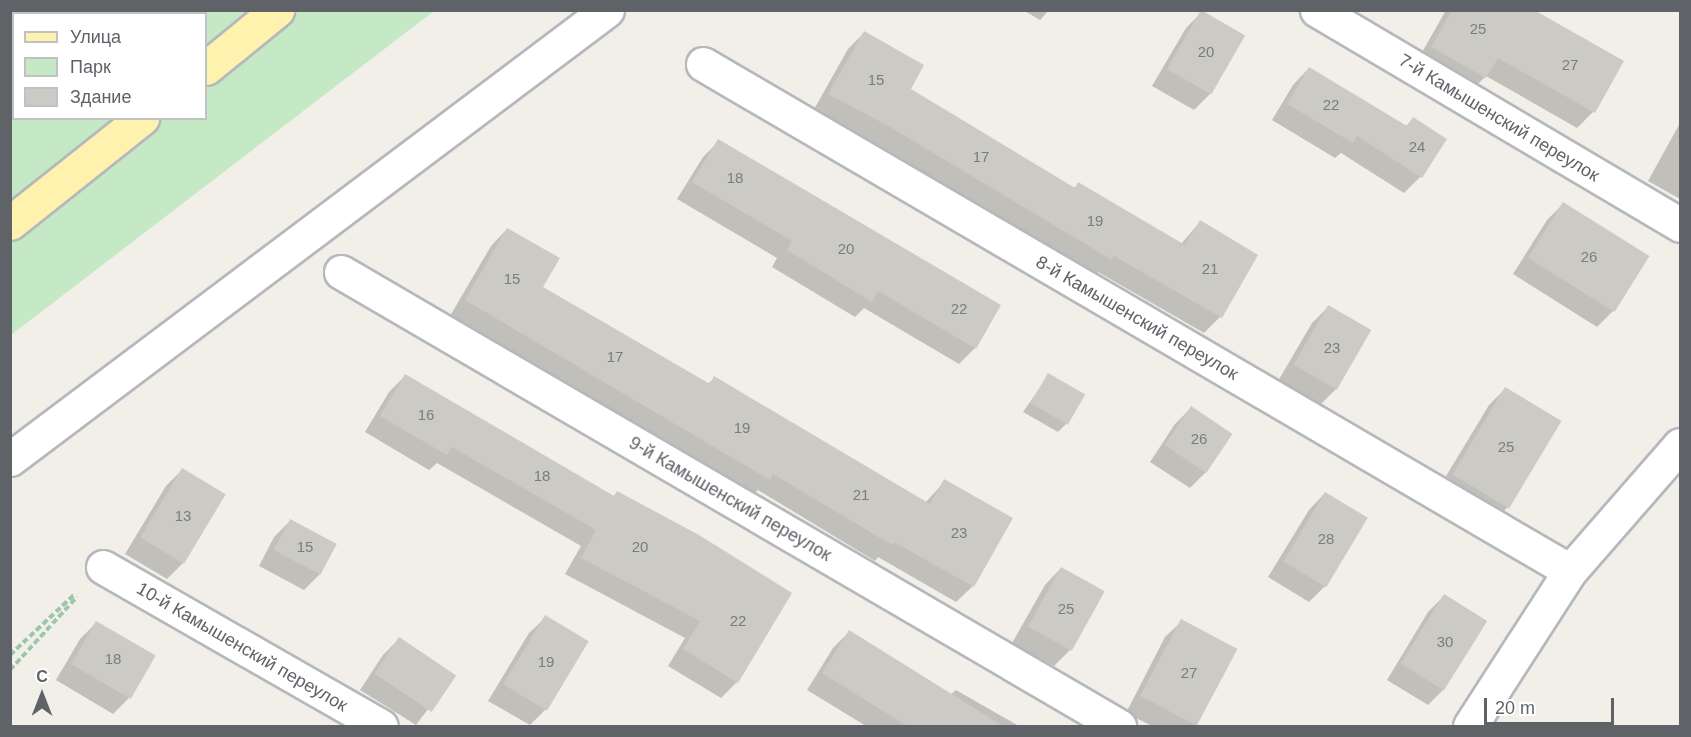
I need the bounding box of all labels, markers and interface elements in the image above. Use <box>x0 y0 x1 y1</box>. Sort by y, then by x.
legend <box>12 12 207 120</box>
house number: 25 <box>1470 20 1486 38</box>
text: Улица <box>70 27 121 47</box>
house number: 20 <box>1198 43 1214 61</box>
street label: 7-й Камышенский переулок <box>1395 50 1603 186</box>
house number: 27 <box>1562 56 1578 74</box>
text: Парк <box>70 57 111 77</box>
house number: 15 <box>868 71 884 89</box>
text: Здание <box>70 87 131 107</box>
house number: 22 <box>1323 96 1339 114</box>
house number: 24 <box>1409 138 1425 156</box>
house number: 17 <box>973 148 989 166</box>
house number: 18 <box>727 169 743 187</box>
house number: 19 <box>1087 212 1103 230</box>
house number: 20 <box>838 240 854 258</box>
house number: 26 <box>1581 248 1597 266</box>
street label: 8-й Камышенский переулок <box>1032 251 1242 385</box>
house number: 21 <box>1202 260 1218 278</box>
house number: 15 <box>504 270 520 288</box>
house number: 22 <box>951 300 967 318</box>
house number: 23 <box>1324 339 1340 357</box>
house number: 17 <box>607 348 623 366</box>
house number: 16 <box>418 406 434 424</box>
house number: 19 <box>734 419 750 437</box>
house number: 26 <box>1191 430 1207 448</box>
street label: 9-й Камышенский переулок <box>625 432 835 566</box>
house number: 25 <box>1498 438 1514 456</box>
house number: 18 <box>534 467 550 485</box>
house number: 21 <box>853 486 869 504</box>
house number: 13 <box>175 507 191 525</box>
house number: 23 <box>951 524 967 542</box>
house number: 28 <box>1318 530 1334 548</box>
house number: 15 <box>297 538 313 556</box>
house number: 20 <box>632 538 648 556</box>
street label: 10-й Камышенский переулок <box>133 578 351 716</box>
house number: 25 <box>1058 600 1074 618</box>
house number: 22 <box>730 612 746 630</box>
house number: 30 <box>1437 633 1453 651</box>
house number: 18 <box>105 650 121 668</box>
house number: 19 <box>538 653 554 671</box>
house number: 27 <box>1181 664 1197 682</box>
north arrow <box>12 665 72 725</box>
text: С <box>36 668 48 685</box>
scale bar <box>1487 686 1618 724</box>
text: 20 m <box>1495 698 1535 718</box>

